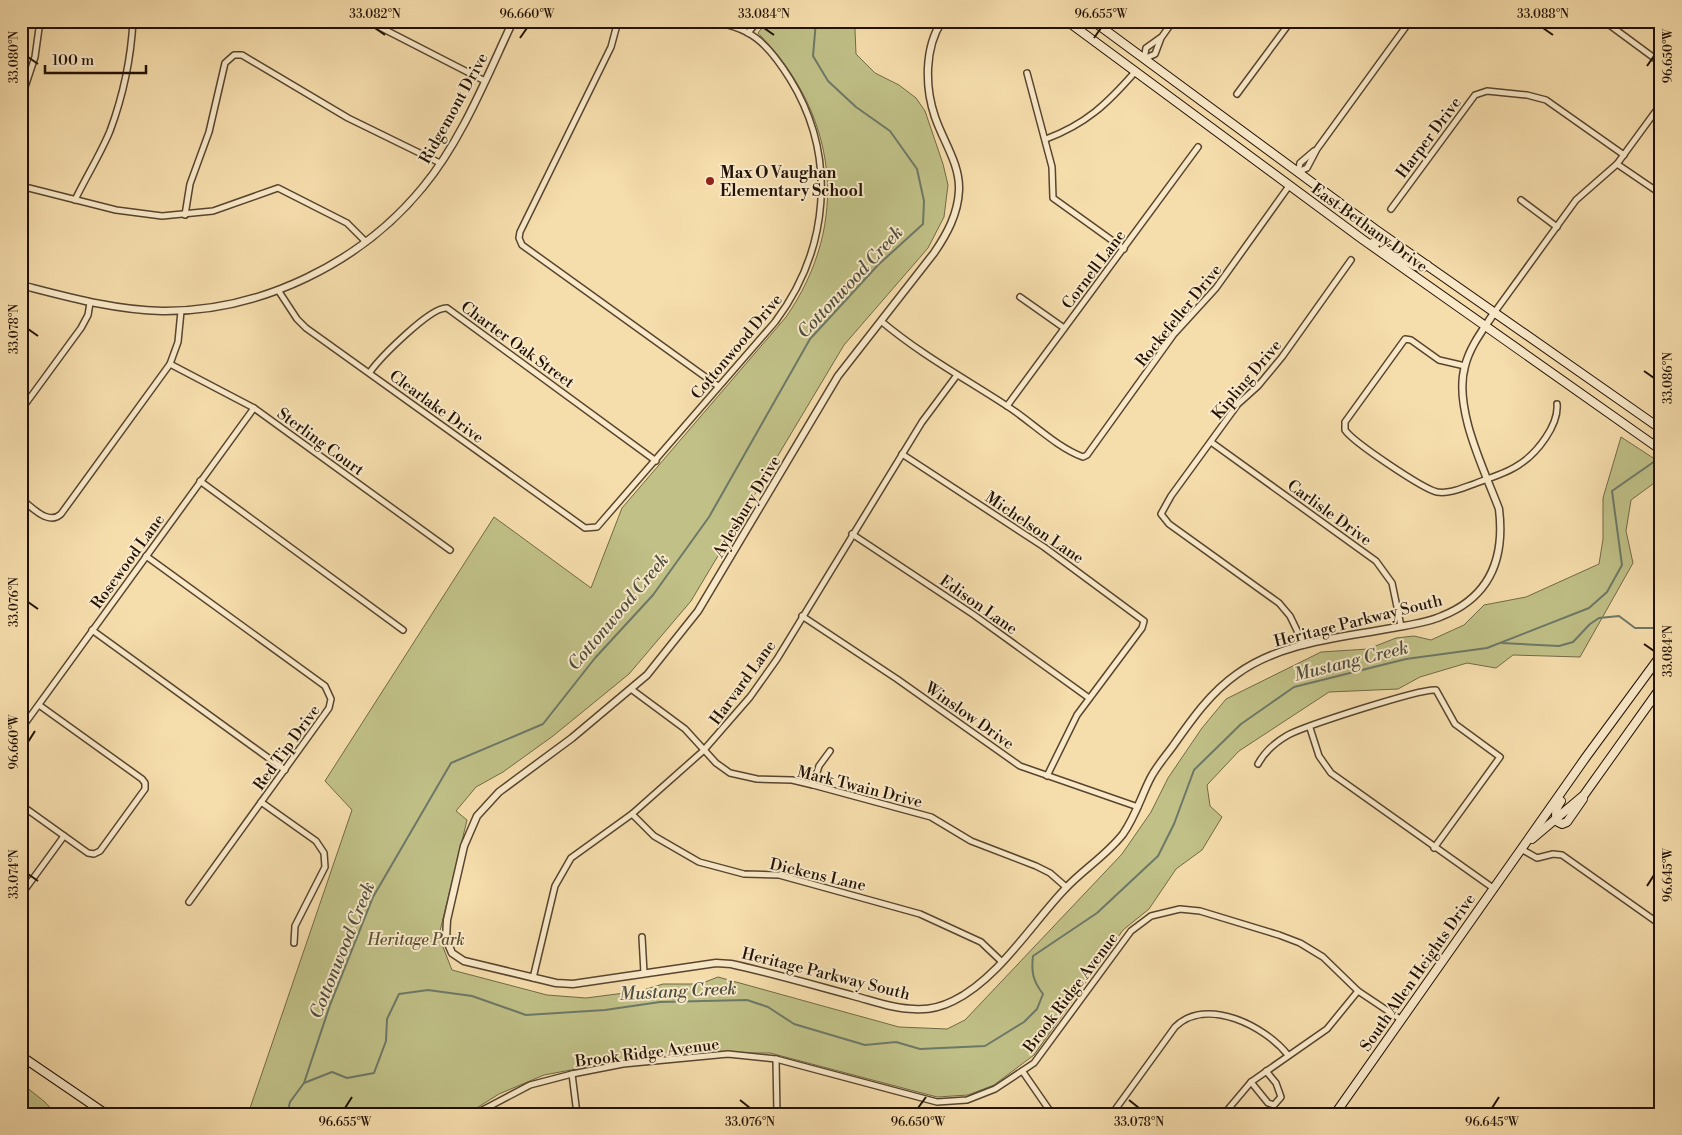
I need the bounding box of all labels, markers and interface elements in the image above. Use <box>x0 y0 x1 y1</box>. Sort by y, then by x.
text: 33.082°N <box>349 7 401 22</box>
text: 96.660°W <box>500 7 556 22</box>
text: 33.084°N <box>738 7 790 22</box>
text: 96.655°W <box>1075 7 1129 22</box>
text: 33.088°N <box>1517 7 1569 22</box>
text: 96.650°W <box>1661 28 1676 83</box>
text: 33.080°N <box>7 31 22 83</box>
scale bar <box>45 42 146 74</box>
street label: Ridgemont Drive <box>415 49 493 167</box>
text: 100 m <box>52 51 94 70</box>
street label: Harper Drive <box>1392 93 1466 182</box>
place label: Max O Vaughan Elementary School <box>720 163 864 201</box>
marker: Max O Vaughan Elementary School <box>704 175 716 187</box>
street label: East Bethany Drive <box>1307 179 1432 277</box>
water label: Cottonwood Creek <box>792 221 908 343</box>
street label: Cornell Lane <box>1058 226 1130 313</box>
street label: Rockefeller Drive <box>1131 260 1226 371</box>
street label: Cottonwood Drive <box>687 290 787 403</box>
street label: Charter Oak Street <box>457 297 578 393</box>
text: 33.078°N <box>7 304 22 354</box>
street label: Kipling Drive <box>1208 336 1286 424</box>
text: 33.086°N <box>1661 352 1676 404</box>
street label: Clearlake Drive <box>385 366 487 448</box>
street label: Sterling Court <box>273 404 368 480</box>
street label: Aylesbury Drive <box>708 452 785 562</box>
street label: Carlisle Drive <box>1283 475 1376 550</box>
street label: Michelson Lane <box>981 487 1088 568</box>
street label: Rosewood Lane <box>87 510 169 613</box>
water label: Cottonwood Creek <box>563 549 674 675</box>
street label: Edison Lane <box>936 571 1021 639</box>
text: 33.076°N <box>7 577 22 627</box>
street label: Heritage Parkway South <box>1272 590 1445 652</box>
text: 33.084°N <box>1661 625 1676 677</box>
street label: Harvard Lane <box>705 636 780 729</box>
water label: Mustang Creek <box>1291 636 1411 687</box>
street label: Winslow Drive <box>920 677 1018 754</box>
street label: Red Tip Drive <box>249 701 325 794</box>
text: 96.660°W <box>7 713 22 770</box>
street label: Mark Twain Drive <box>795 762 925 812</box>
text: 96.645°W <box>1661 847 1676 902</box>
text: 33.074°N <box>7 849 22 899</box>
street label: Dickens Lane <box>768 854 868 896</box>
water label: Cottonwood Creek <box>305 878 380 1022</box>
street label: South Allen Heights Drive <box>1356 890 1480 1055</box>
street label: Brook Ridge Avenue <box>1019 929 1122 1057</box>
park label: Heritage Park <box>366 930 465 950</box>
street label: Heritage Parkway South <box>739 943 912 1005</box>
water label: Mustang Creek <box>619 977 737 1006</box>
street label: Brook Ridge Avenue <box>573 1034 720 1072</box>
text: 96.655°W <box>319 1115 373 1130</box>
text: 33.076°N <box>725 1115 775 1130</box>
text: 96.650°W <box>891 1115 946 1130</box>
text: 33.078°N <box>1114 1115 1164 1130</box>
text: 96.645°W <box>1465 1115 1520 1130</box>

